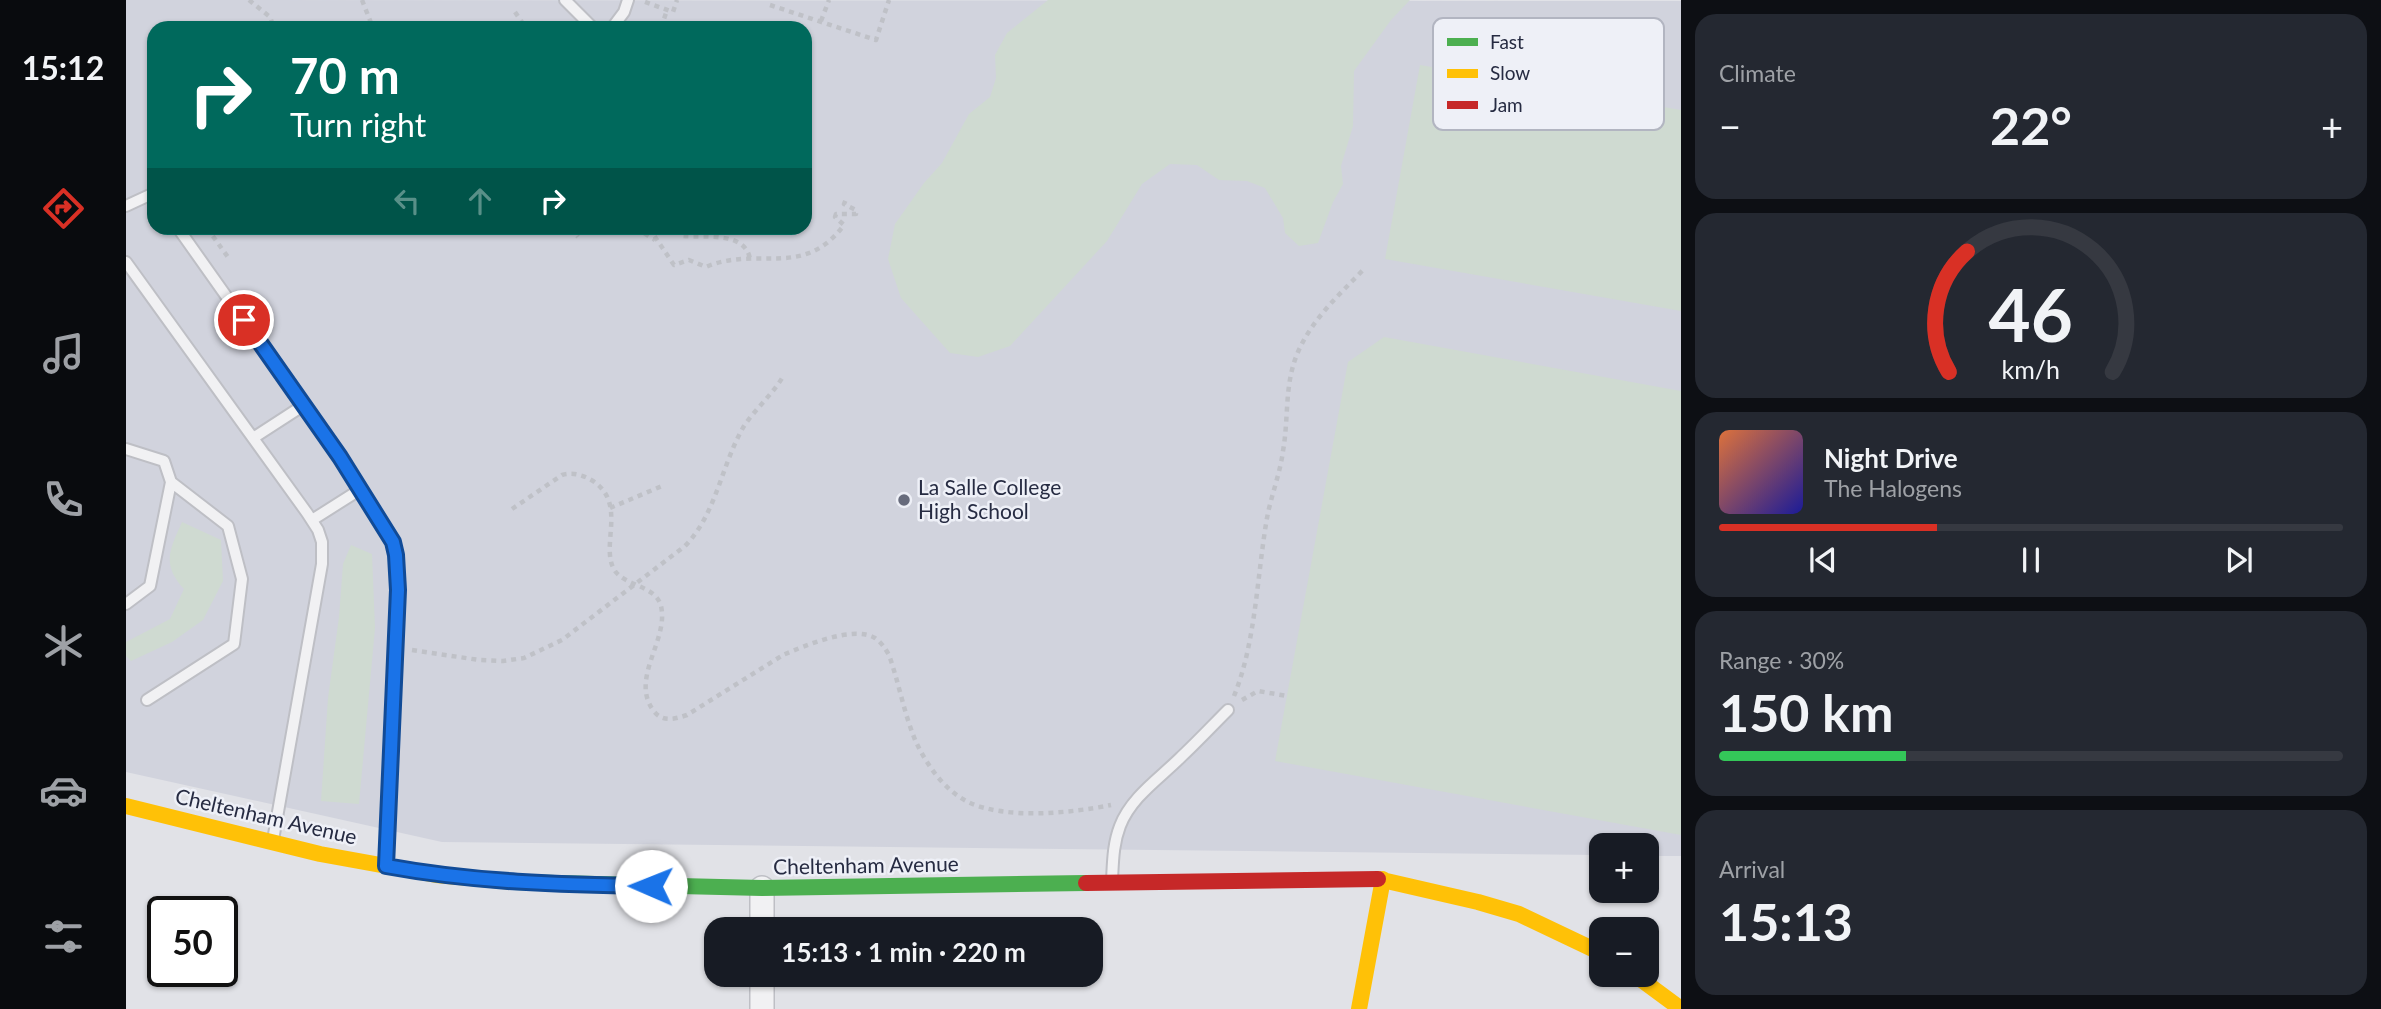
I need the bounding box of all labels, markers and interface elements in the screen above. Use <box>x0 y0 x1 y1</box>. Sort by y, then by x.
legend <box>1433 18 1664 130</box>
text: Fast <box>1490 30 1524 53</box>
text: 70 m <box>290 46 400 104</box>
text: 15:12 <box>22 48 104 87</box>
icon: right <box>175 49 266 140</box>
text: Climate <box>1719 59 1796 87</box>
text: Slow <box>1490 61 1530 84</box>
text: Jam <box>1490 93 1523 116</box>
text: 22° <box>1990 94 2072 156</box>
text: − <box>1719 103 1741 149</box>
text: + <box>2321 103 2343 149</box>
text: Turn right <box>290 105 426 144</box>
icon: left <box>388 182 426 220</box>
icon: ahead <box>461 182 499 220</box>
icon: right <box>534 182 572 220</box>
icon: directions <box>39 184 88 233</box>
text: 46 <box>1989 270 2073 358</box>
pin <box>214 290 274 350</box>
icon: arrive <box>225 301 263 339</box>
icon: music <box>39 329 88 378</box>
text: km/h <box>2002 353 2060 383</box>
text: Night Drive <box>1824 442 1958 474</box>
place label: La Salle College High School <box>918 474 1061 523</box>
text: The Halogens <box>1824 474 1962 502</box>
icon: phone <box>39 475 88 524</box>
marker: La Salle College High School <box>896 492 912 508</box>
icon: previous <box>1804 541 1842 579</box>
icon: pause <box>2012 541 2050 579</box>
icon: next <box>2220 541 2258 579</box>
icon: climate <box>39 621 88 670</box>
text: Range · 30% <box>1719 646 1844 674</box>
text: 150 km <box>1719 681 1893 743</box>
icon: car <box>39 766 88 815</box>
street label: Cheltenham Avenue <box>173 782 360 849</box>
map controls <box>1589 833 1659 987</box>
button: + <box>1589 833 1659 903</box>
position arrow <box>614 849 688 923</box>
street label: Cheltenham Avenue <box>773 850 959 879</box>
text: Arrival <box>1719 855 1785 883</box>
text: 15:13 <box>1719 890 1853 952</box>
speed limit sign: 50 <box>147 896 238 987</box>
icon: filters <box>39 912 88 961</box>
button: − <box>1589 917 1659 987</box>
text: 15:13 · 1 min · 220 m <box>781 936 1026 968</box>

